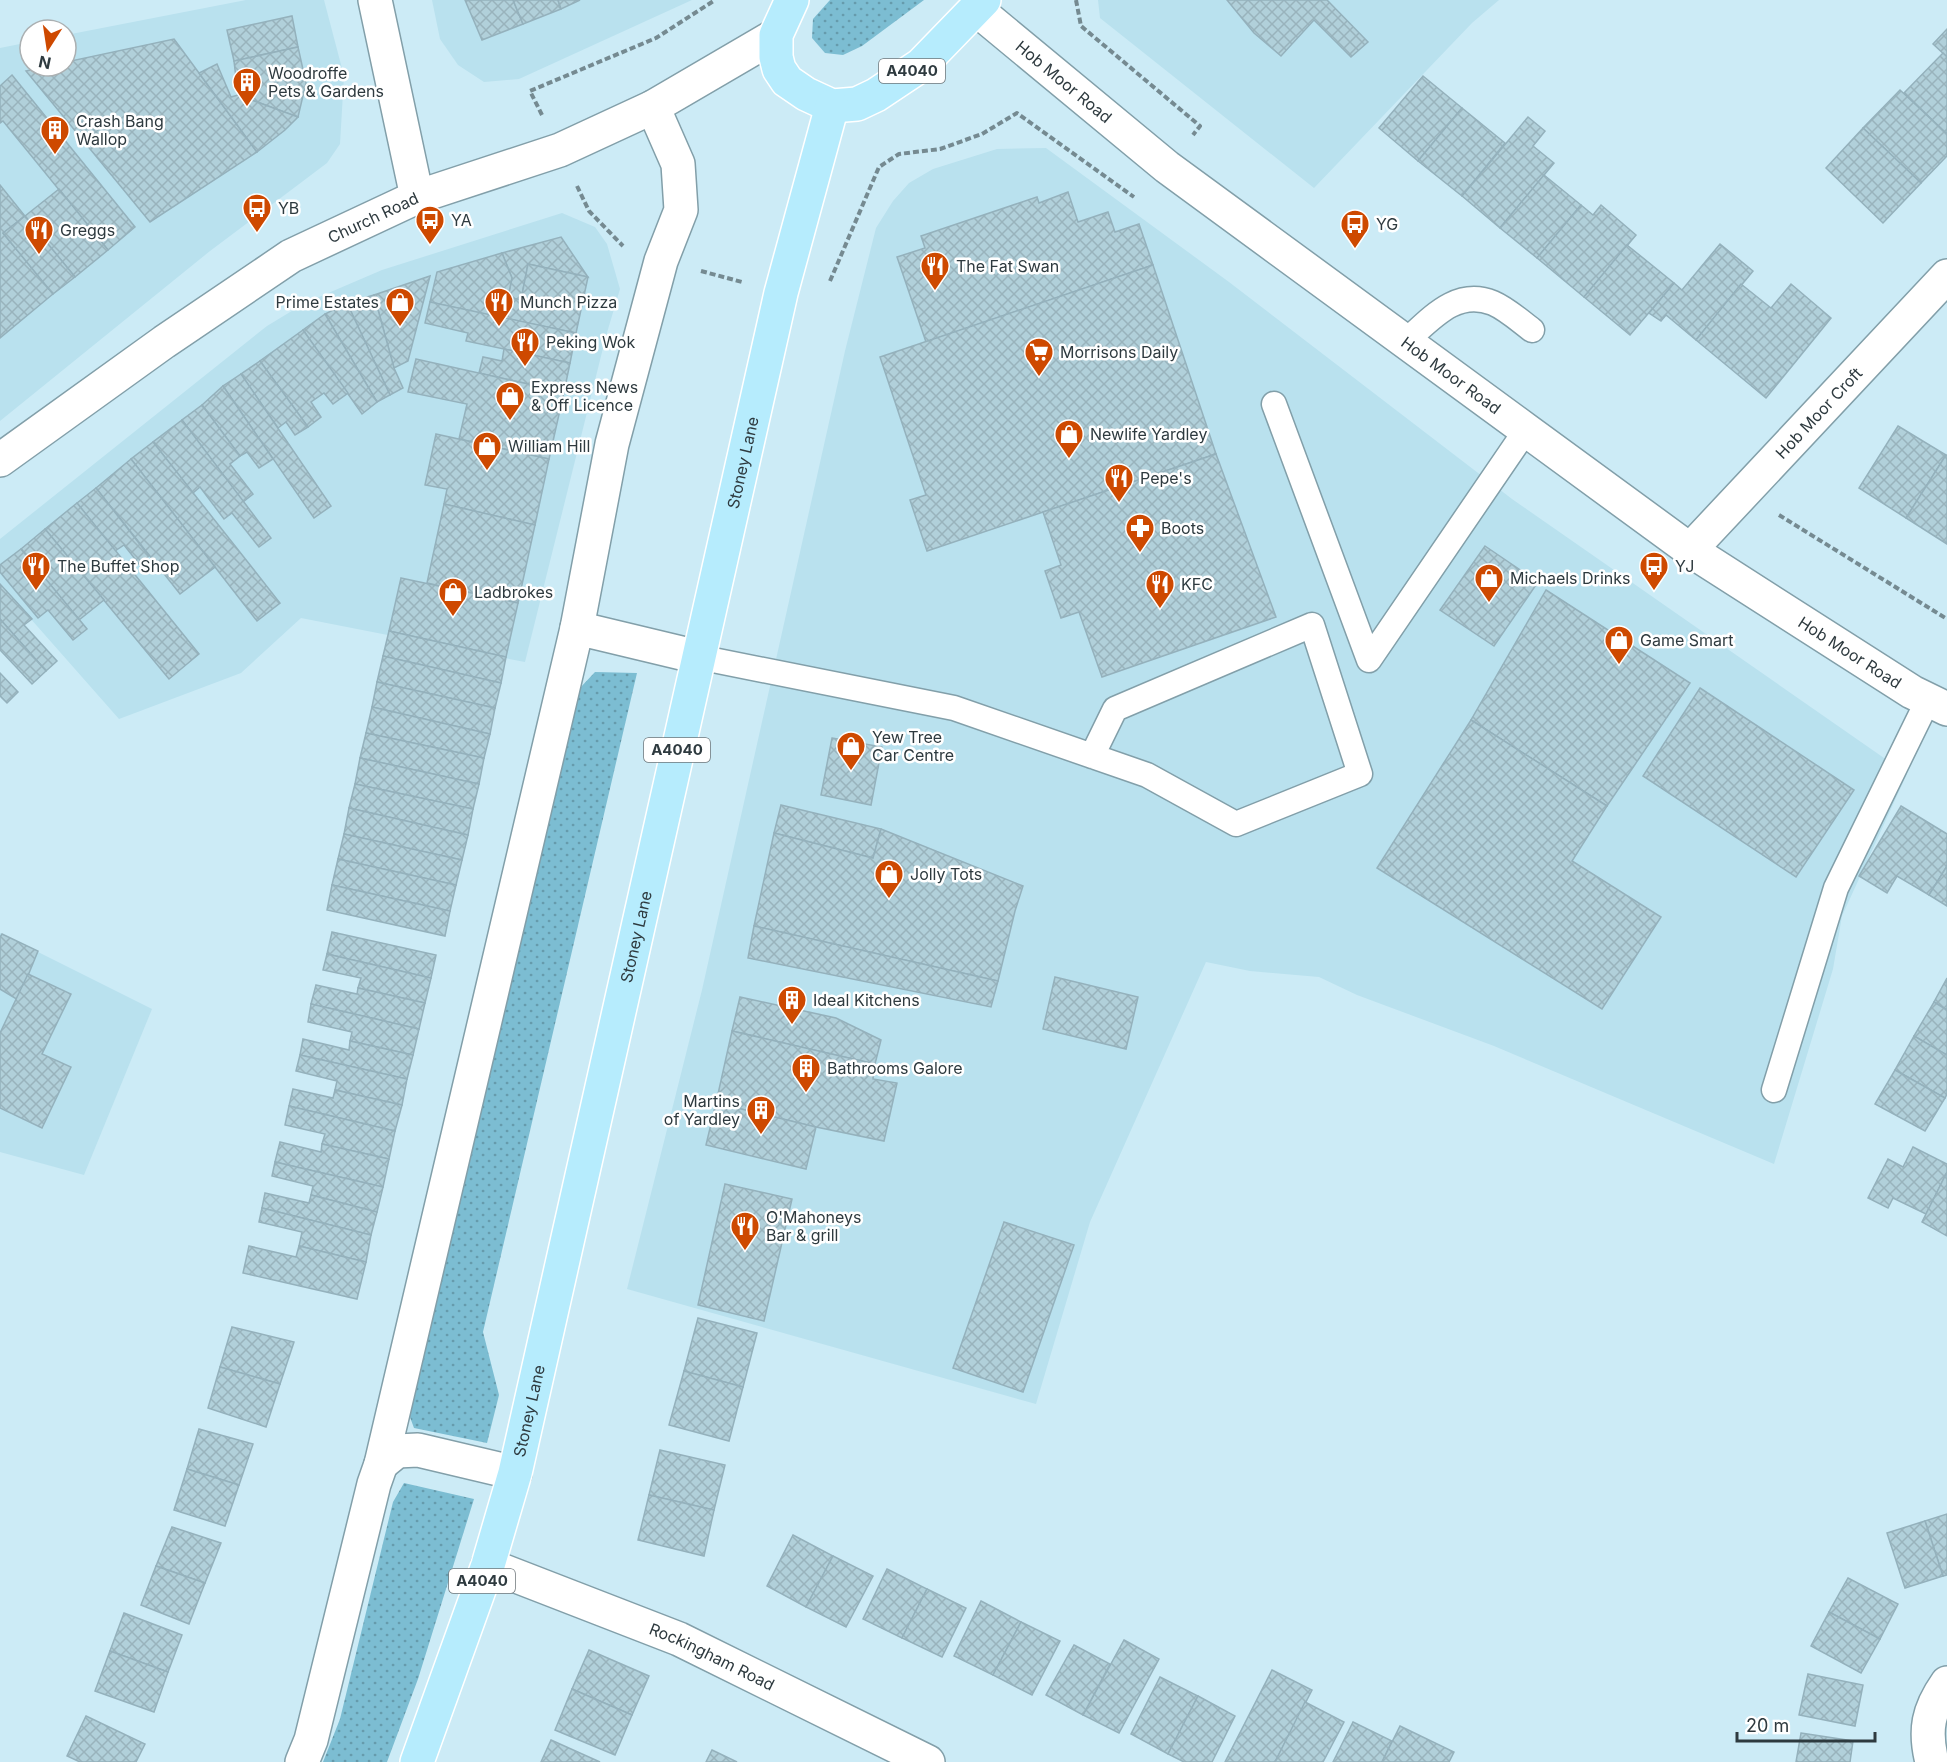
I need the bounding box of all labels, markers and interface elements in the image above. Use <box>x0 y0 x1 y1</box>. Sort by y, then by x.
north arrow <box>18 18 78 78</box>
street label: Hob Moor Road <box>1012 36 1116 127</box>
text: N <box>37 52 53 74</box>
road number: A4040 <box>879 59 945 83</box>
place label: Woodroffe Pets & Gardens <box>268 63 384 101</box>
building icon: Woodroffe Pets & Gardens <box>231 66 263 108</box>
place label: Crash Bang Wallop <box>76 111 164 149</box>
building icon: Crash Bang Wallop <box>39 114 71 156</box>
street label: Church Road <box>324 188 422 247</box>
bus stop icon: YB <box>241 192 273 234</box>
place label: YB <box>278 198 299 218</box>
bus stop icon: YA <box>414 204 446 246</box>
bus stop icon: YG <box>1339 208 1371 250</box>
place label: YA <box>451 210 472 230</box>
restaurant icon: Greggs <box>23 214 55 256</box>
place label: YG <box>1376 214 1398 234</box>
place label: Greggs <box>60 220 115 240</box>
restaurant icon: The Fat Swan <box>919 250 951 292</box>
place label: The Fat Swan <box>956 256 1059 276</box>
shop icon: Prime Estates <box>384 286 416 328</box>
restaurant icon: Munch Pizza <box>483 286 515 328</box>
place label: Prime Estates <box>276 292 379 312</box>
place label: Munch Pizza <box>520 292 617 312</box>
restaurant icon: Peking Wok <box>509 326 541 368</box>
place label: Peking Wok <box>546 332 635 352</box>
street label: Hob Moor Road <box>1397 332 1505 418</box>
supermarket icon: Morrisons Daily <box>1023 336 1055 378</box>
place label: Morrisons Daily <box>1060 342 1178 362</box>
street label: Hob Moor Croft <box>1771 363 1866 463</box>
place label: Express News & Off Licence <box>531 377 638 415</box>
shop icon: Express News & Off Licence <box>494 380 526 422</box>
street label: Stoney Lane <box>723 415 763 511</box>
shop icon: Newlife Yardley <box>1053 418 1085 460</box>
place label: Newlife Yardley <box>1090 424 1207 444</box>
shop icon: William Hill <box>471 430 503 472</box>
place label: William Hill <box>508 436 590 456</box>
restaurant icon: Pepe's <box>1103 462 1135 504</box>
place label: Pepe's <box>1140 468 1192 488</box>
pharmacy icon: Boots <box>1124 512 1156 554</box>
place label: Boots <box>1161 518 1204 538</box>
restaurant icon: The Buffet Shop <box>20 550 52 592</box>
bus stop icon: YJ <box>1638 550 1670 592</box>
place label: The Buffet Shop <box>57 556 179 576</box>
place label: YJ <box>1675 556 1694 576</box>
shop icon: Michaels Drinks <box>1473 562 1505 604</box>
restaurant icon: KFC <box>1144 568 1176 610</box>
place label: Michaels Drinks <box>1510 568 1630 588</box>
place label: KFC <box>1181 574 1213 594</box>
shop icon: Ladbrokes <box>437 576 469 618</box>
place label: Ladbrokes <box>474 582 553 602</box>
street label: Hob Moor Road <box>1795 612 1905 693</box>
shop icon: Game Smart <box>1603 624 1635 666</box>
place label: Game Smart <box>1640 630 1734 650</box>
place label: Yew Tree Car Centre <box>872 727 954 765</box>
shop icon: Yew Tree Car Centre <box>835 730 867 772</box>
road number: A4040 <box>644 738 710 762</box>
shop icon: Jolly Tots <box>873 858 905 900</box>
place label: Jolly Tots <box>910 864 982 884</box>
street label: Stoney Lane <box>616 889 656 985</box>
building icon: Ideal Kitchens <box>776 984 808 1026</box>
place label: Ideal Kitchens <box>813 990 920 1010</box>
building icon: Bathrooms Galore <box>790 1052 822 1094</box>
place label: Bathrooms Galore <box>827 1058 963 1078</box>
place label: Martins of Yardley <box>664 1091 740 1129</box>
building icon: Martins of Yardley <box>745 1094 777 1136</box>
place label: O'Mahoneys Bar & grill <box>766 1207 861 1245</box>
restaurant icon: O'Mahoneys Bar & grill <box>729 1210 761 1252</box>
street label: Stoney Lane <box>509 1363 549 1459</box>
road number: A4040 <box>449 1569 515 1593</box>
street label: Rockingham Road <box>647 1618 778 1695</box>
scale bar <box>1737 1705 1875 1743</box>
text: 20 m <box>1746 1715 1789 1736</box>

